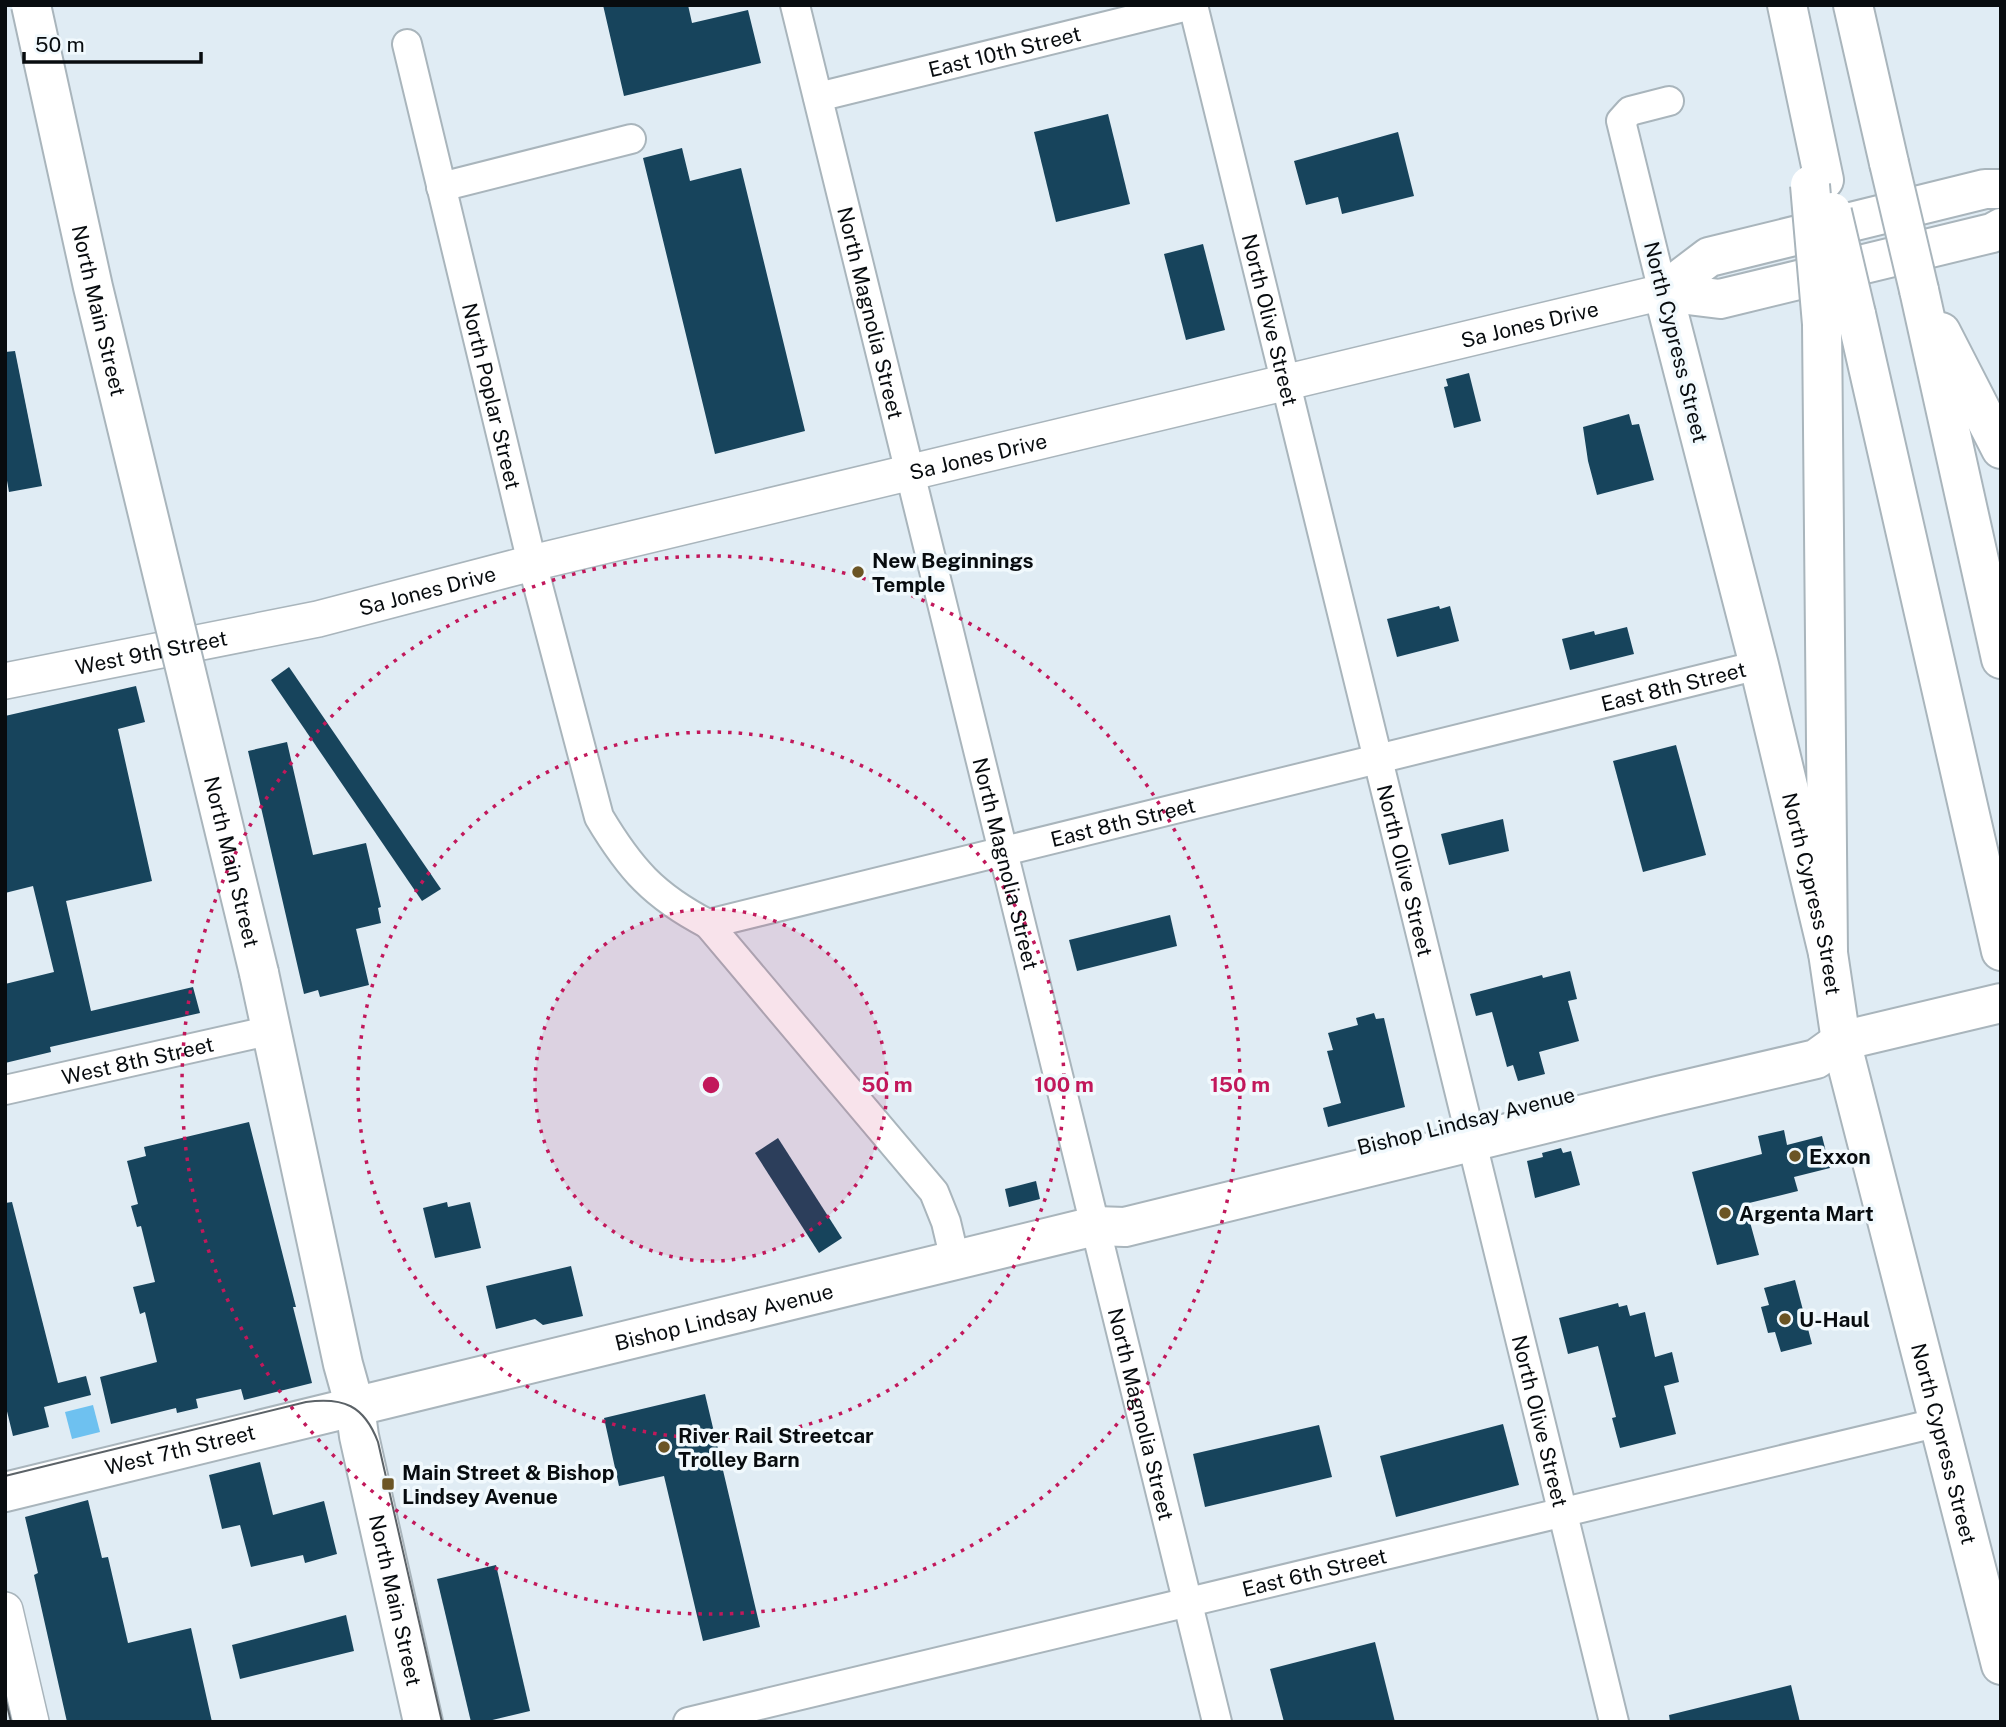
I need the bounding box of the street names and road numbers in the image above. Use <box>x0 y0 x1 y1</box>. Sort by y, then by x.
street label: East 10th Street <box>926 20 1083 82</box>
street label: North Magnolia Street <box>833 204 909 422</box>
street label: North Main Street <box>67 223 131 399</box>
street label: North Olive Street <box>1237 231 1303 408</box>
street label: North Cypress Street <box>1639 239 1713 445</box>
street label: Sa Jones Drive <box>1458 295 1601 353</box>
street label: North Poplar Street <box>457 300 526 492</box>
street label: Sa Jones Drive <box>907 428 1049 485</box>
street label: Sa Jones Drive <box>356 561 498 620</box>
street label: West 9th Street <box>73 625 229 679</box>
street label: East 8th Street <box>1598 656 1748 716</box>
street label: North Magnolia Street <box>968 755 1044 972</box>
street label: North Main Street <box>199 774 265 950</box>
street label: North Olive Street <box>1372 782 1438 959</box>
street label: North Cypress Street <box>1777 790 1847 996</box>
street label: East 8th Street <box>1048 792 1198 852</box>
street label: West 8th Street <box>59 1031 216 1089</box>
street label: Bishop Lindsay Avenue <box>1354 1082 1578 1160</box>
street label: Bishop Lindsay Avenue <box>612 1278 836 1355</box>
street label: North Magnolia Street <box>1103 1305 1179 1523</box>
street label: North Olive Street <box>1507 1332 1573 1510</box>
street label: North Cypress Street <box>1906 1341 1982 1547</box>
street label: West 7th Street <box>102 1419 258 1480</box>
street label: North Main Street <box>364 1512 427 1688</box>
street label: East 6th Street <box>1239 1543 1389 1601</box>

